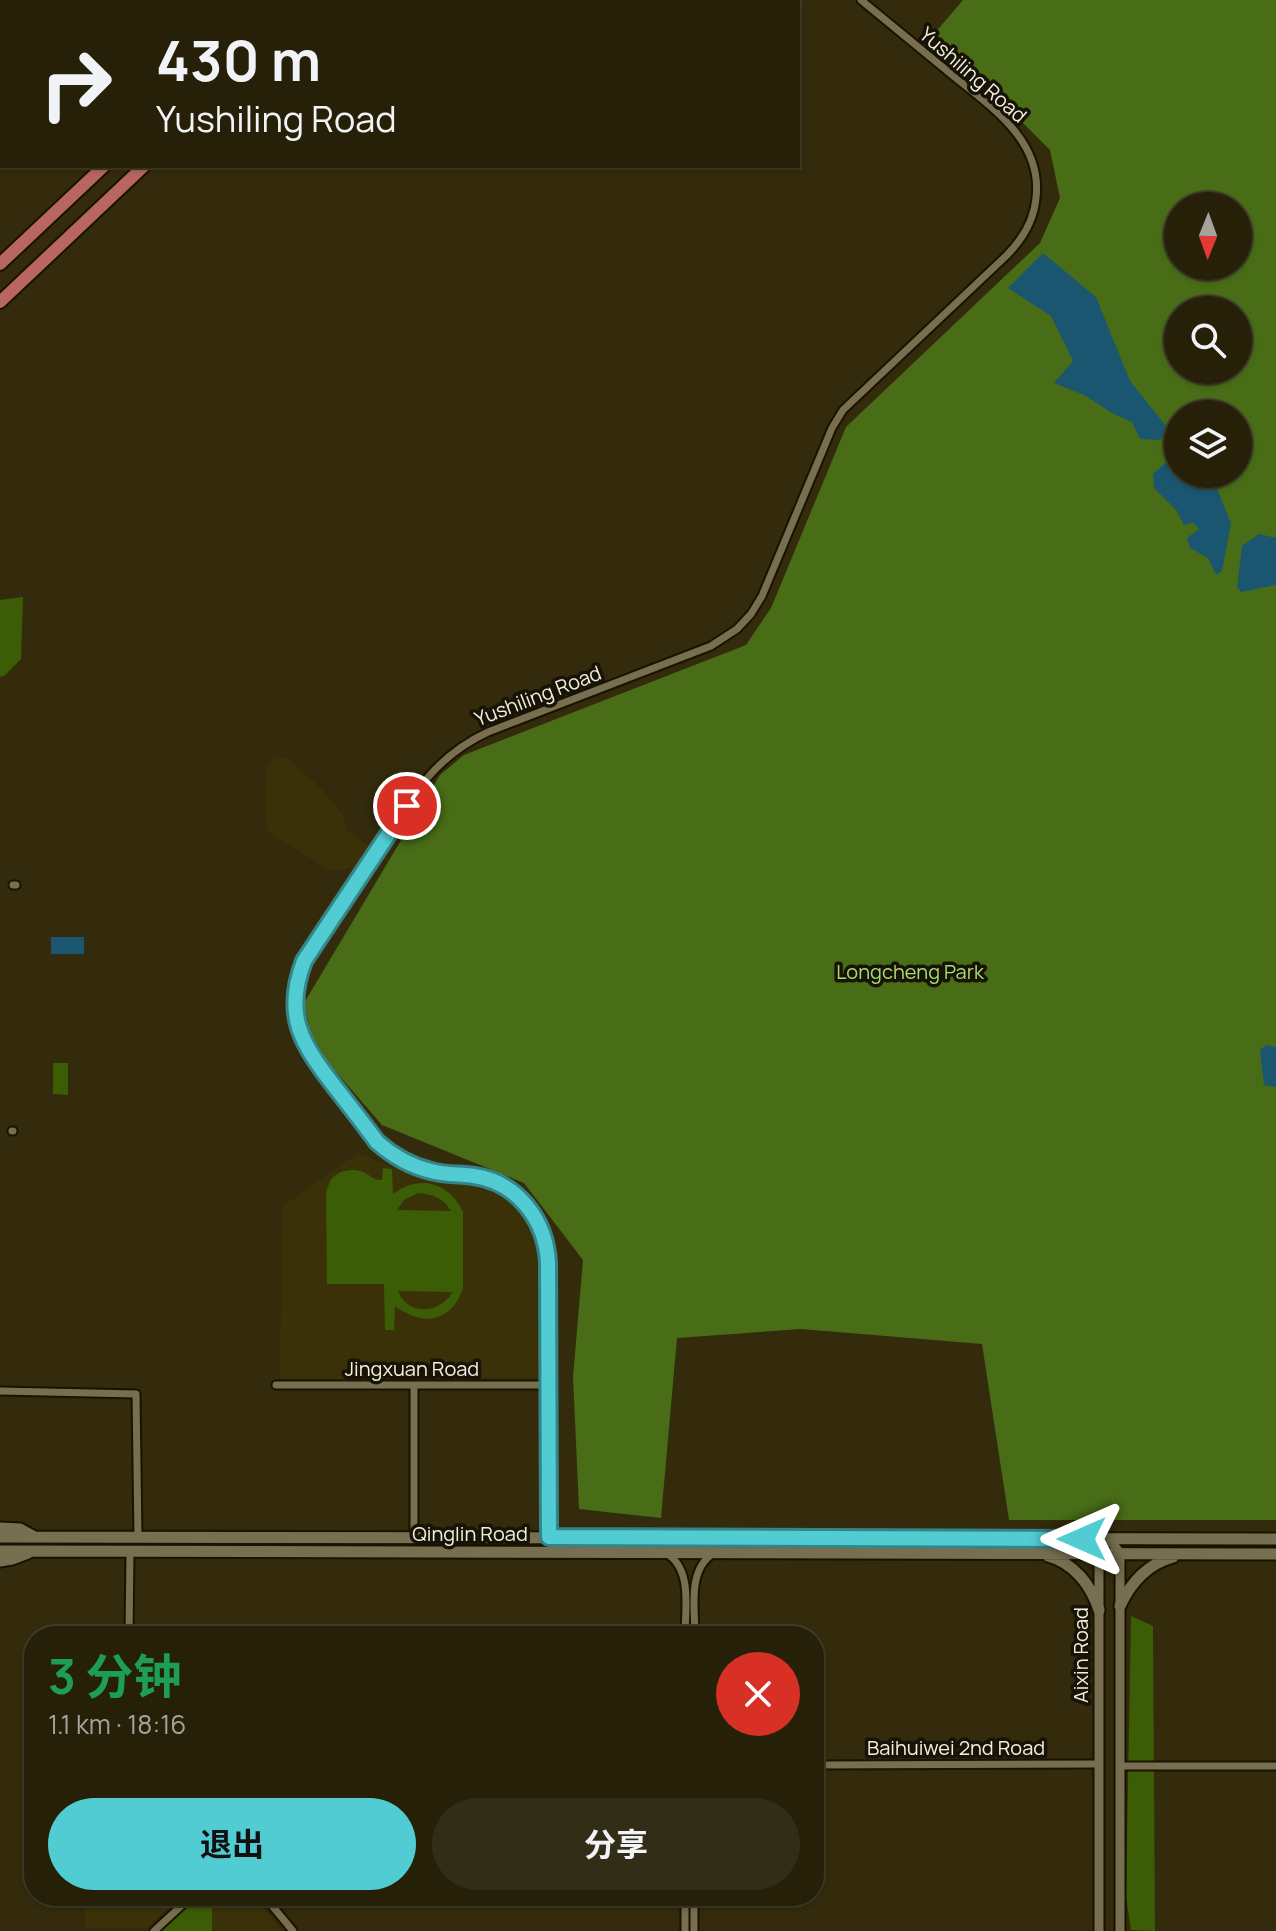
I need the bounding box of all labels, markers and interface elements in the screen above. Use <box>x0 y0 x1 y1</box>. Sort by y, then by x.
text: 430 m <box>156 21 321 98</box>
street label: Yushiling Road <box>914 21 1033 129</box>
icon: right <box>24 32 128 136</box>
text: Yushiling Road <box>156 94 397 143</box>
north arrow <box>1164 192 1252 280</box>
map controls <box>1164 192 1252 488</box>
button: search <box>1164 296 1252 384</box>
button: layers <box>1164 400 1252 488</box>
street label: Yushiling Road <box>471 659 605 732</box>
pin <box>373 772 441 840</box>
icon: arrive <box>385 784 429 828</box>
park label: Longcheng Park <box>836 958 985 985</box>
street label: Jingxuan Road <box>345 1355 479 1382</box>
position arrow <box>1040 1497 1124 1581</box>
street label: Qinglin Road <box>412 1520 528 1547</box>
street label: Aixin Road <box>1067 1607 1094 1703</box>
text: 3 分钟 <box>48 1643 182 1708</box>
button: close <box>716 1652 800 1736</box>
text: 1.1 km · 18:16 <box>48 1706 186 1742</box>
street label: Baihuiwei 2nd Road <box>867 1734 1045 1761</box>
button: 退出 <box>48 1798 416 1890</box>
button: 分享 <box>432 1798 800 1890</box>

